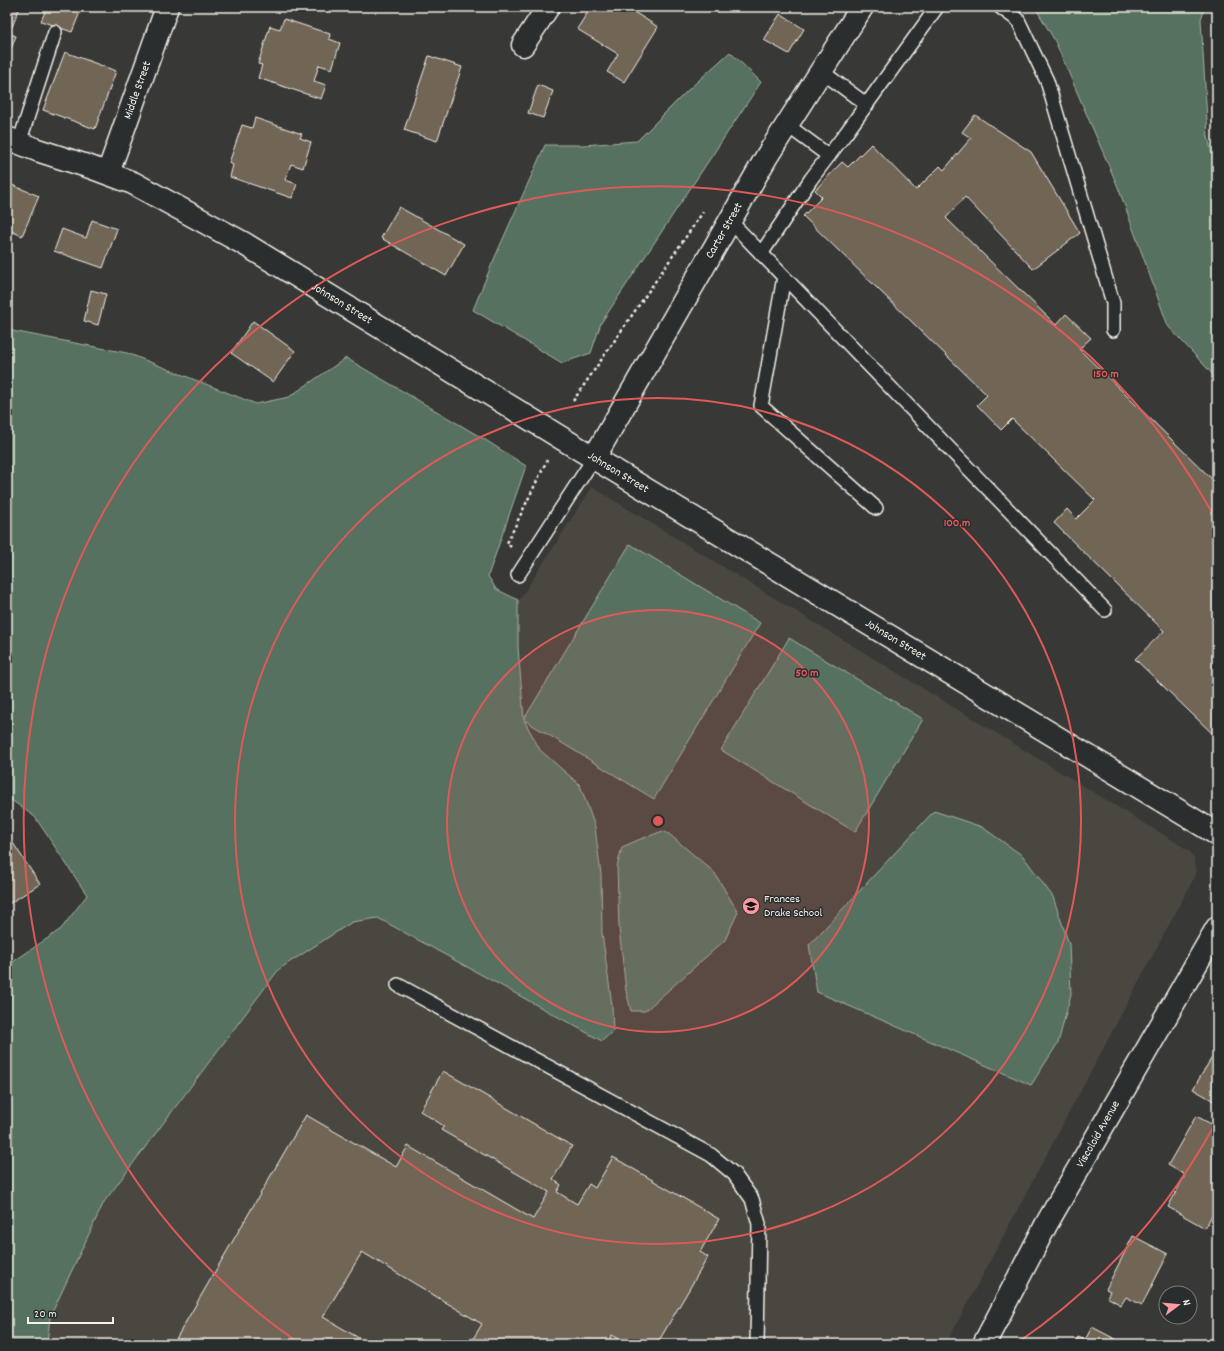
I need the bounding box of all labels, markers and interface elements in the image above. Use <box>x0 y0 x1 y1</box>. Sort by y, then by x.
street label: Middle Street <box>119 58 156 121</box>
street label: Carter Street <box>701 199 747 262</box>
street label: Johnson Street <box>308 278 376 329</box>
text: 150 m <box>1093 366 1119 383</box>
street label: Johnson Street <box>584 448 652 498</box>
text: 100 m <box>944 515 970 532</box>
street label: Johnson Street <box>862 615 930 665</box>
text: 50 m <box>795 665 819 682</box>
centre of rings <box>651 814 665 828</box>
place label: Frances Drake School <box>764 891 823 922</box>
school or university icon: Frances Drake School <box>741 896 761 916</box>
street label: Viscoloid Avenue <box>1072 1097 1124 1171</box>
north arrow <box>1158 1285 1198 1325</box>
text: N <box>1177 1298 1194 1308</box>
scale bar <box>28 1299 113 1325</box>
text: 20 m <box>34 1306 57 1323</box>

